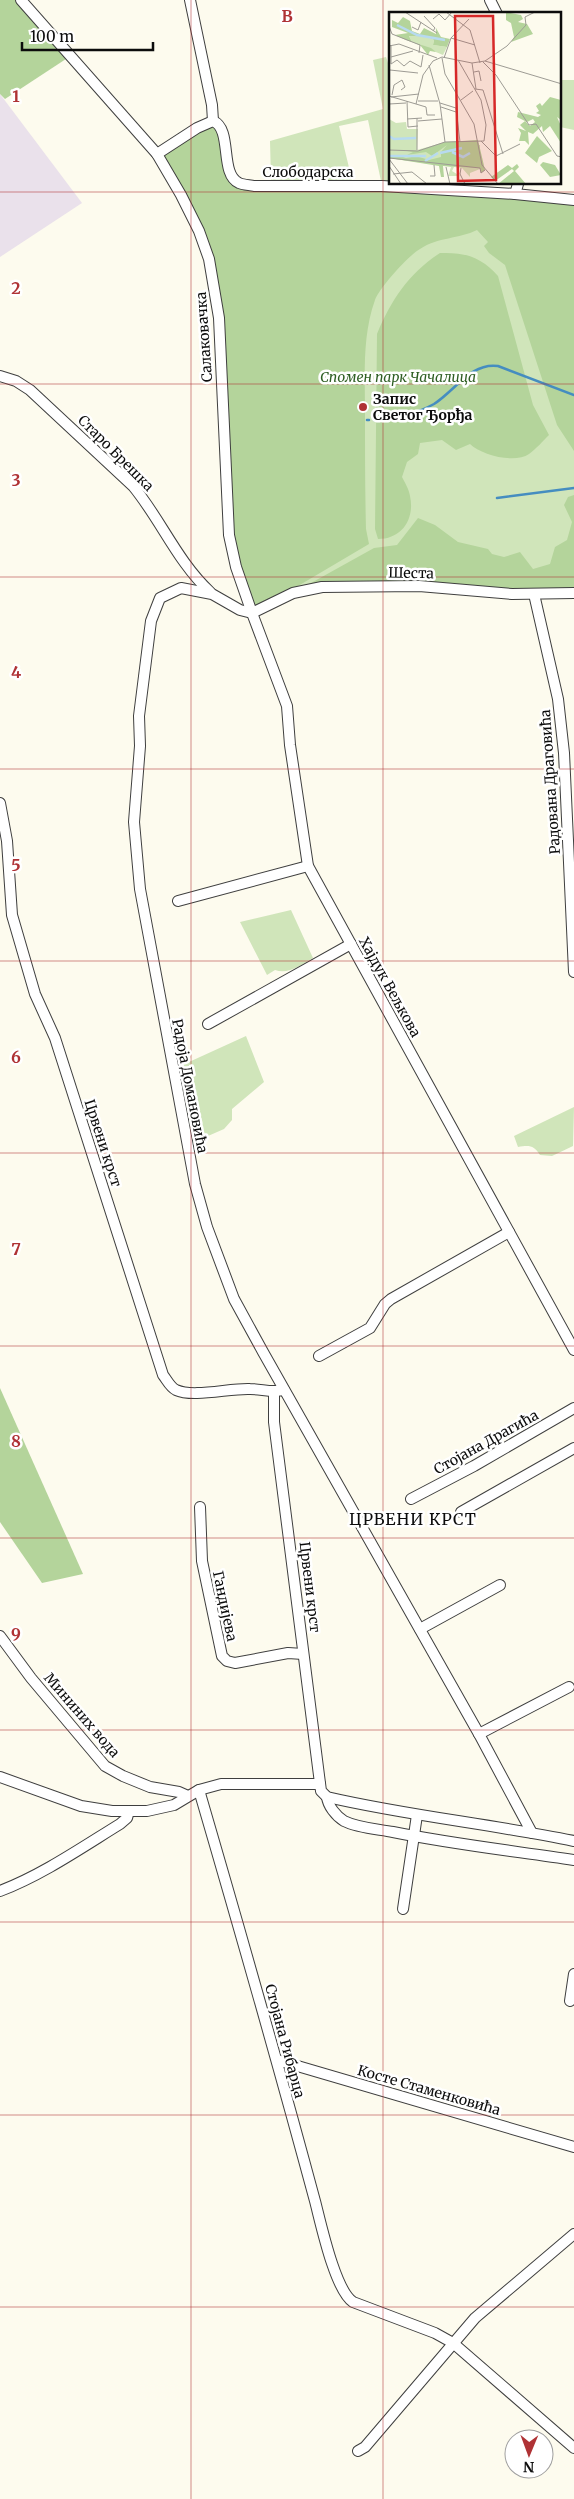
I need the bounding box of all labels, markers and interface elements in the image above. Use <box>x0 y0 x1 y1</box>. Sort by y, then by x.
text: B <box>281 6 293 26</box>
inset map <box>389 12 562 185</box>
scale bar <box>22 20 154 52</box>
text: 100 m <box>30 27 74 46</box>
text: 1 <box>12 86 20 106</box>
street label: Слободарска <box>262 163 354 181</box>
text: 2 <box>11 278 21 298</box>
street label: Салаковачка <box>192 291 216 383</box>
park label: Спомен парк Чачалица <box>320 368 476 386</box>
place label: Запис Светог Ђорђа <box>373 390 473 424</box>
marker: Запис Светог Ђорђа <box>357 401 369 413</box>
street label: Старо Брешка <box>74 411 158 495</box>
text: 3 <box>11 470 21 490</box>
street label: Шеста <box>388 564 435 582</box>
text: 4 <box>11 662 21 682</box>
street label: Радована Драговића <box>536 708 564 855</box>
text: 5 <box>11 855 21 875</box>
street label: Хајдук Вељкова <box>355 934 425 1041</box>
street label: Радоја Домановића <box>168 1017 212 1155</box>
text: 6 <box>11 1047 21 1067</box>
street label: Црвени крст <box>80 1097 126 1190</box>
text: 7 <box>11 1239 21 1259</box>
street label: Стојана Драгића <box>431 1406 542 1478</box>
text: 8 <box>11 1431 21 1451</box>
district label: ЦРВЕНИ КРСТ <box>349 1509 477 1529</box>
street label: Црвени крст <box>296 1541 325 1634</box>
street label: Гандијева <box>209 1569 241 1643</box>
text: 9 <box>11 1624 21 1644</box>
street label: Мининих вода <box>40 1669 124 1761</box>
street label: Стојана Рибарца <box>261 1982 309 2100</box>
street label: Косте Стаменковића <box>355 2061 503 2119</box>
north arrow <box>504 2429 554 2479</box>
text: N <box>523 2458 534 2476</box>

